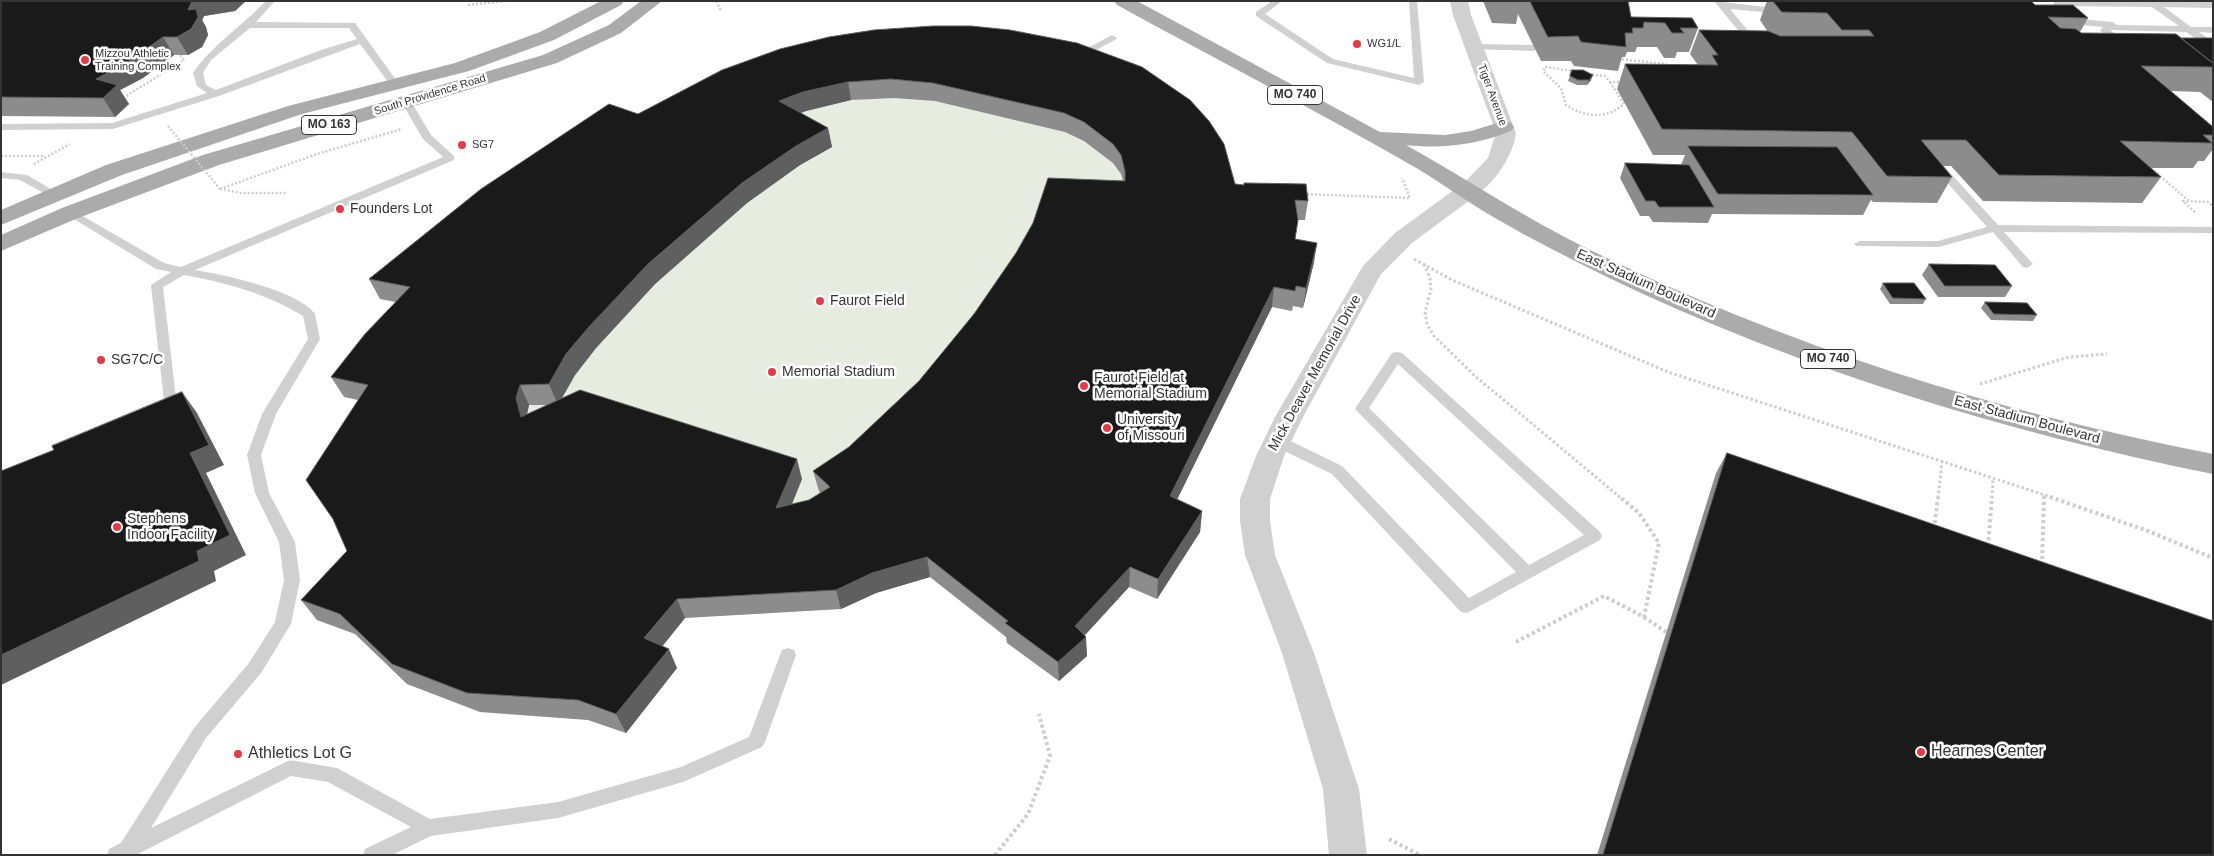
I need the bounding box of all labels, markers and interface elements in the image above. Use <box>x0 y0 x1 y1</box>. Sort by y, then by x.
place label: WG1/L <box>1367 37 1401 51</box>
marker: WG1/L <box>1351 38 1363 50</box>
place label: Mizzou Athletic Training Complex <box>95 47 181 73</box>
marker: Mizzou Athletic Training Complex <box>79 54 91 66</box>
street label: Tiger Avenue <box>1475 62 1509 128</box>
street label: South Providence Road <box>373 72 487 118</box>
road number: MO 740 <box>1268 86 1322 104</box>
road number: MO 163 <box>302 116 356 134</box>
place label: SG7 <box>472 138 494 152</box>
marker: SG7 <box>456 139 468 151</box>
place label: Founders Lot <box>350 201 432 217</box>
marker: Founders Lot <box>334 203 346 215</box>
street label: East Stadium Boulevard <box>1574 246 1718 322</box>
street label: Mick Deaver Memorial Drive <box>1265 292 1365 454</box>
place label: Faurot Field <box>830 293 905 309</box>
marker: Faurot Field <box>814 295 826 307</box>
road number: MO 740 <box>1800 349 1856 368</box>
place label: SG7C/C <box>111 352 163 368</box>
marker: SG7C/C <box>95 354 107 366</box>
place label: Memorial Stadium <box>782 364 895 380</box>
marker: Memorial Stadium <box>766 366 778 378</box>
place label: Faurot Field at Memorial Stadium <box>1094 370 1207 402</box>
marker: Faurot Field at Memorial Stadium <box>1078 380 1090 392</box>
street label: East Stadium Boulevard <box>1952 392 2102 448</box>
place label: University of Missouri <box>1117 412 1185 444</box>
marker: University of Missouri <box>1101 422 1113 434</box>
place label: Stephens Indoor Facility <box>127 511 214 544</box>
marker: Stephens Indoor Facility <box>111 521 123 533</box>
place label: Hearnes Center <box>1931 742 2044 762</box>
place label: Athletics Lot G <box>248 744 352 764</box>
marker: Hearnes Center <box>1915 746 1927 758</box>
marker: Athletics Lot G <box>232 748 244 760</box>

